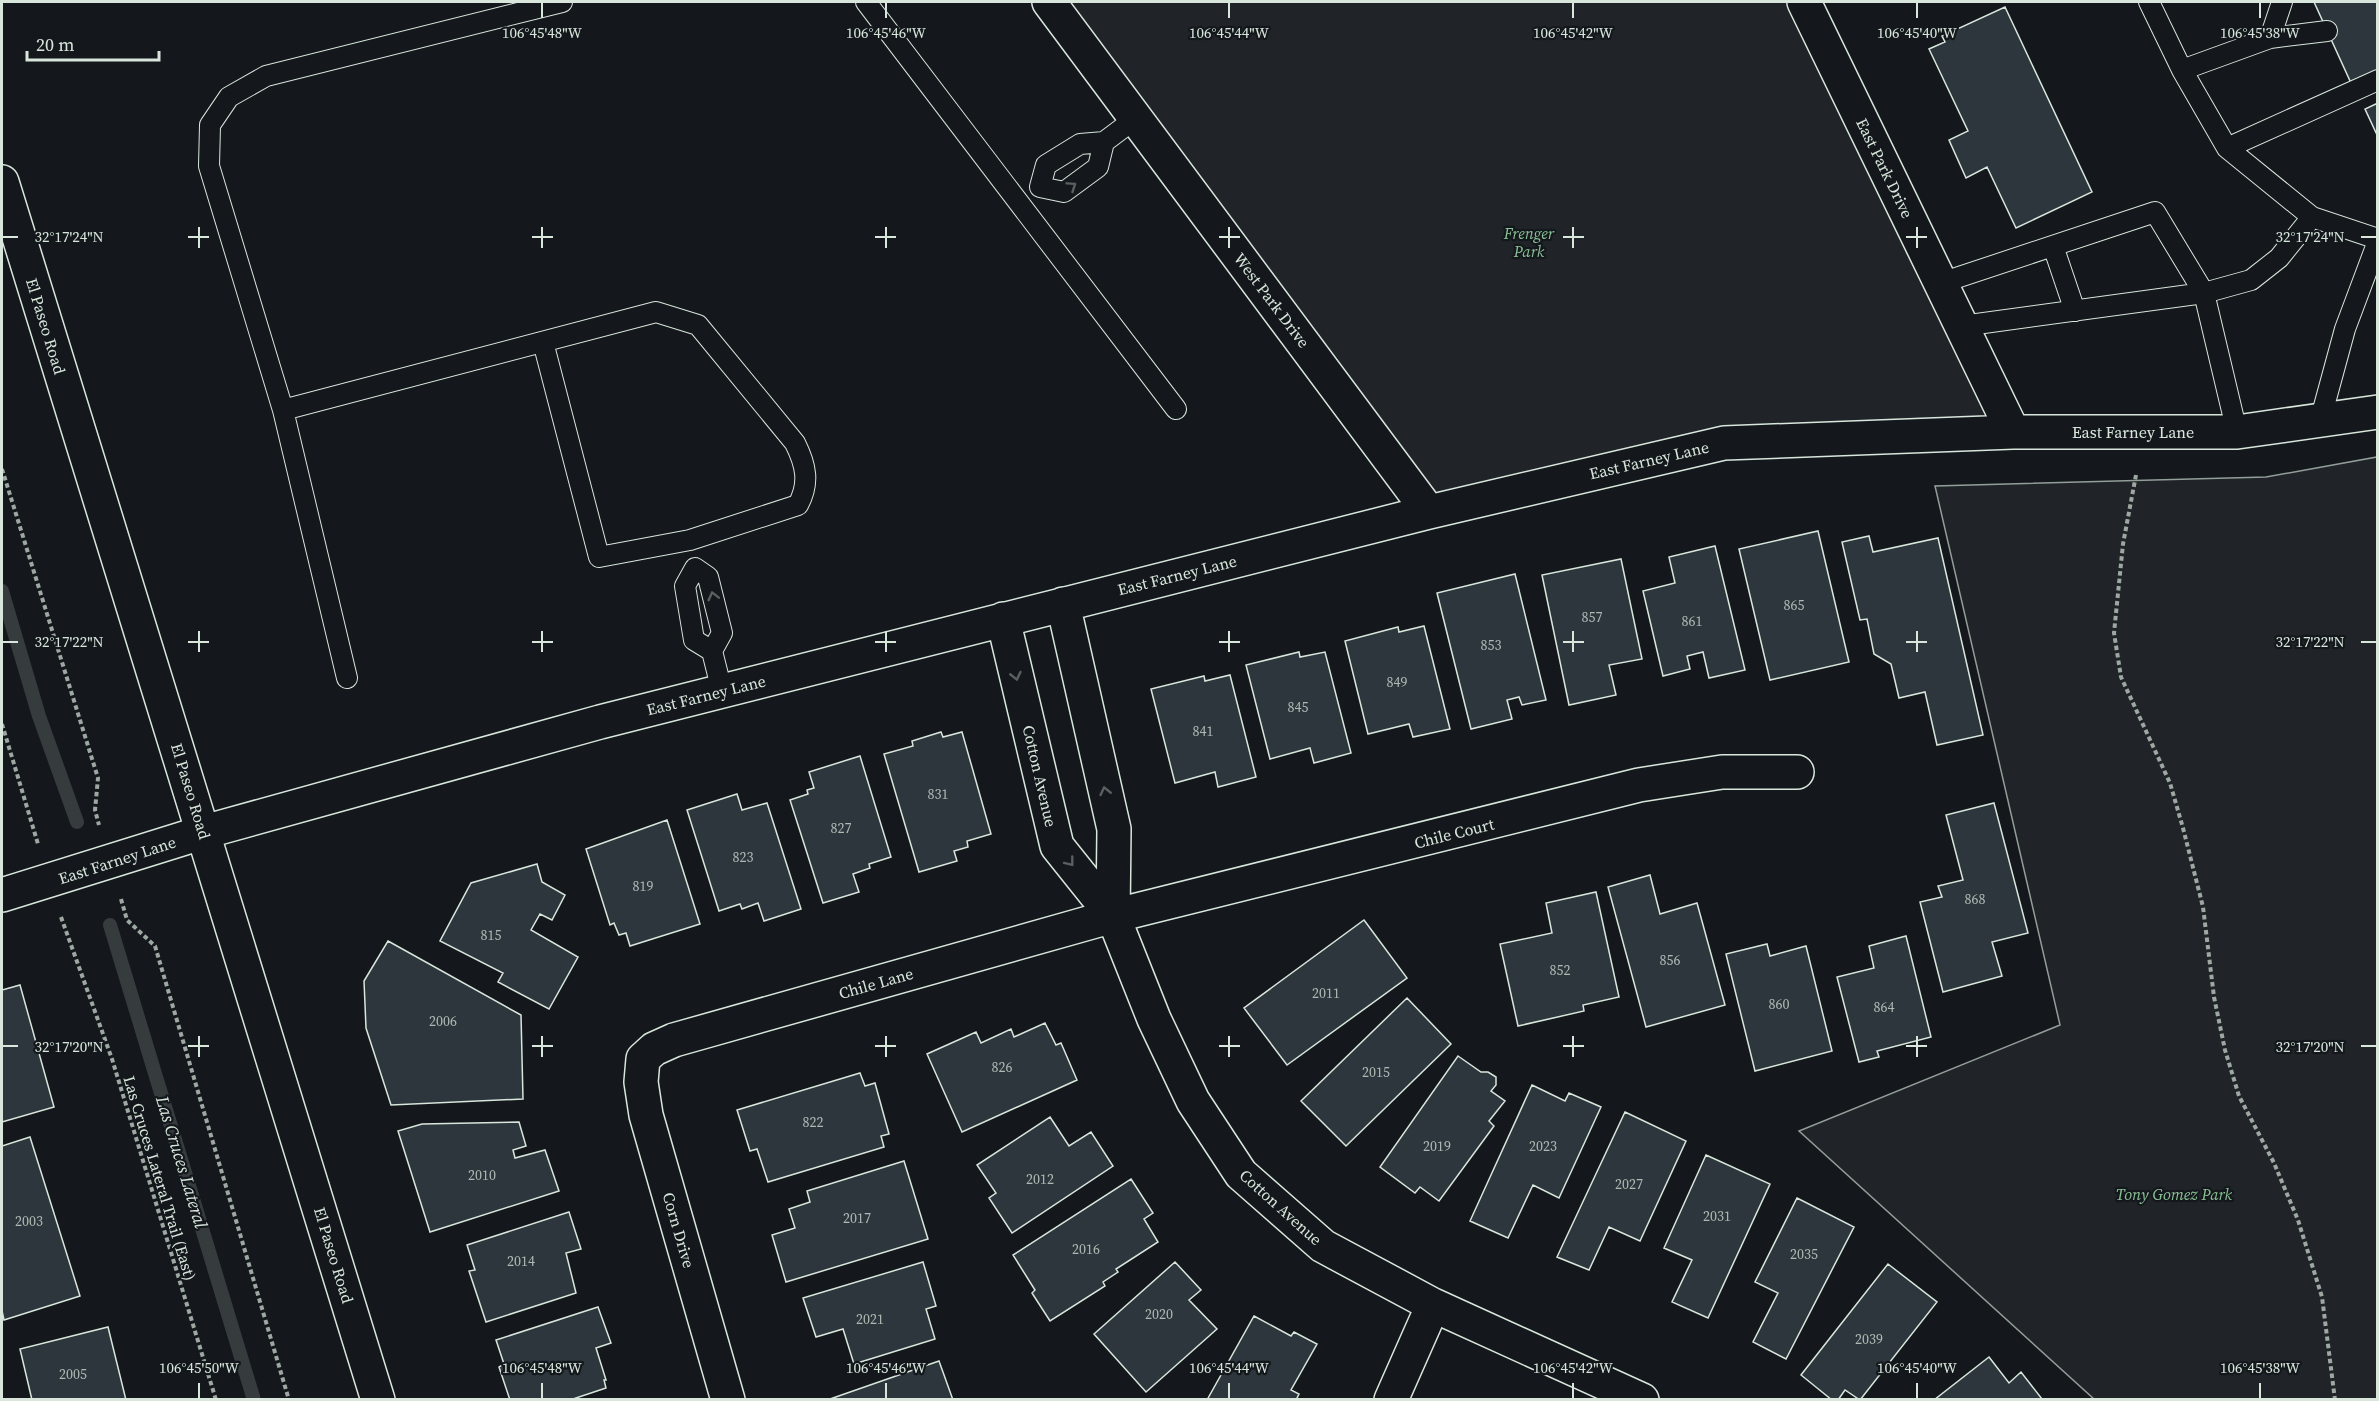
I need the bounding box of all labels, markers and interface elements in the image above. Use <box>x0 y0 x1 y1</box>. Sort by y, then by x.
text: 106°45'48"W <box>502 22 583 43</box>
text: 106°45'46"W <box>846 22 927 43</box>
text: 106°45'44"W <box>1189 22 1270 43</box>
text: 106°45'42"W <box>1533 22 1614 43</box>
text: 106°45'40"W <box>1877 22 1958 43</box>
text: 106°45'38"W <box>2220 22 2301 43</box>
scale bar <box>27 24 159 62</box>
text: 20 m <box>36 32 74 57</box>
street label: East Park Drive <box>1851 114 1919 222</box>
one-way arrow <box>1065 182 1076 193</box>
park label: Frenger Park <box>1503 222 1555 262</box>
text: 32°17'24"N <box>34 226 104 247</box>
text: 32°17'24"N <box>2275 226 2345 247</box>
street label: West Park Drive <box>1229 248 1315 352</box>
street label: El Paseo Road <box>21 275 71 377</box>
street label: East Farney Lane <box>2072 421 2194 443</box>
street label: East Farney Lane <box>1587 436 1711 484</box>
street label: East Farney Lane <box>1115 550 1239 600</box>
one-way arrow <box>707 591 720 601</box>
house number: 865 <box>1784 595 1805 615</box>
house number: 857 <box>1582 607 1603 627</box>
house number: 861 <box>1682 611 1703 631</box>
text: 32°17'22"N <box>34 631 104 652</box>
text: 32°17'22"N <box>2275 631 2345 652</box>
house number: 853 <box>1481 635 1502 655</box>
street label: East Farney Lane <box>644 670 768 720</box>
one-way arrow <box>1009 671 1022 681</box>
house number: 849 <box>1387 672 1408 692</box>
house number: 845 <box>1288 697 1309 717</box>
house number: 841 <box>1193 721 1214 741</box>
street label: Cotton Avenue <box>1018 723 1062 829</box>
street label: El Paseo Road <box>166 740 216 842</box>
house number: 831 <box>928 784 949 804</box>
one-way arrow <box>1100 786 1113 796</box>
street label: Chile Court <box>1412 812 1497 854</box>
house number: 827 <box>831 818 852 838</box>
street label: East Farney Lane <box>55 831 179 889</box>
house number: 823 <box>733 847 754 867</box>
one-way arrow <box>1062 855 1073 866</box>
house number: 819 <box>633 876 654 896</box>
house number: 868 <box>1965 889 1986 909</box>
house number: 815 <box>481 925 502 945</box>
house number: 856 <box>1660 950 1681 970</box>
house number: 852 <box>1550 960 1571 980</box>
street label: Chile Lane <box>836 962 916 1004</box>
house number: 2011 <box>1312 983 1340 1003</box>
house number: 860 <box>1769 994 1790 1014</box>
house number: 864 <box>1874 997 1895 1017</box>
house number: 2006 <box>429 1011 457 1031</box>
text: 32°17'20"N <box>34 1036 104 1057</box>
text: 32°17'20"N <box>2275 1036 2345 1057</box>
house number: 826 <box>992 1057 1013 1077</box>
house number: 2015 <box>1362 1062 1390 1082</box>
street label: Las Cruces Lateral Trail (East) <box>118 1073 202 1283</box>
water label: Las Cruces Lateral <box>150 1092 214 1231</box>
house number: 822 <box>803 1112 824 1132</box>
house number: 2019 <box>1423 1136 1451 1156</box>
house number: 2023 <box>1529 1136 1557 1156</box>
street label: Cotton Avenue <box>1235 1164 1327 1250</box>
house number: 2010 <box>468 1165 496 1185</box>
house number: 2012 <box>1026 1169 1054 1189</box>
house number: 2027 <box>1615 1174 1643 1194</box>
park label: Tony Gomez Park <box>2116 1183 2233 1205</box>
street label: Corn Drive <box>658 1190 700 1270</box>
street label: El Paseo Road <box>309 1204 359 1306</box>
house number: 2031 <box>1703 1206 1731 1226</box>
house number: 2017 <box>843 1208 871 1228</box>
house number: 2003 <box>15 1211 43 1231</box>
house number: 2016 <box>1072 1239 1100 1259</box>
house number: 2035 <box>1790 1244 1818 1264</box>
house number: 2014 <box>507 1251 535 1271</box>
house number: 2020 <box>1145 1304 1173 1324</box>
house number: 2021 <box>856 1309 884 1329</box>
house number: 2039 <box>1855 1329 1883 1349</box>
text: 106°45'50"W <box>159 1357 240 1378</box>
text: 106°45'48"W <box>502 1357 583 1378</box>
text: 106°45'46"W <box>846 1357 927 1378</box>
text: 106°45'44"W <box>1189 1357 1270 1378</box>
text: 106°45'42"W <box>1533 1357 1614 1378</box>
text: 106°45'40"W <box>1877 1357 1958 1378</box>
text: 106°45'38"W <box>2220 1357 2301 1378</box>
house number: 2005 <box>59 1364 87 1384</box>

